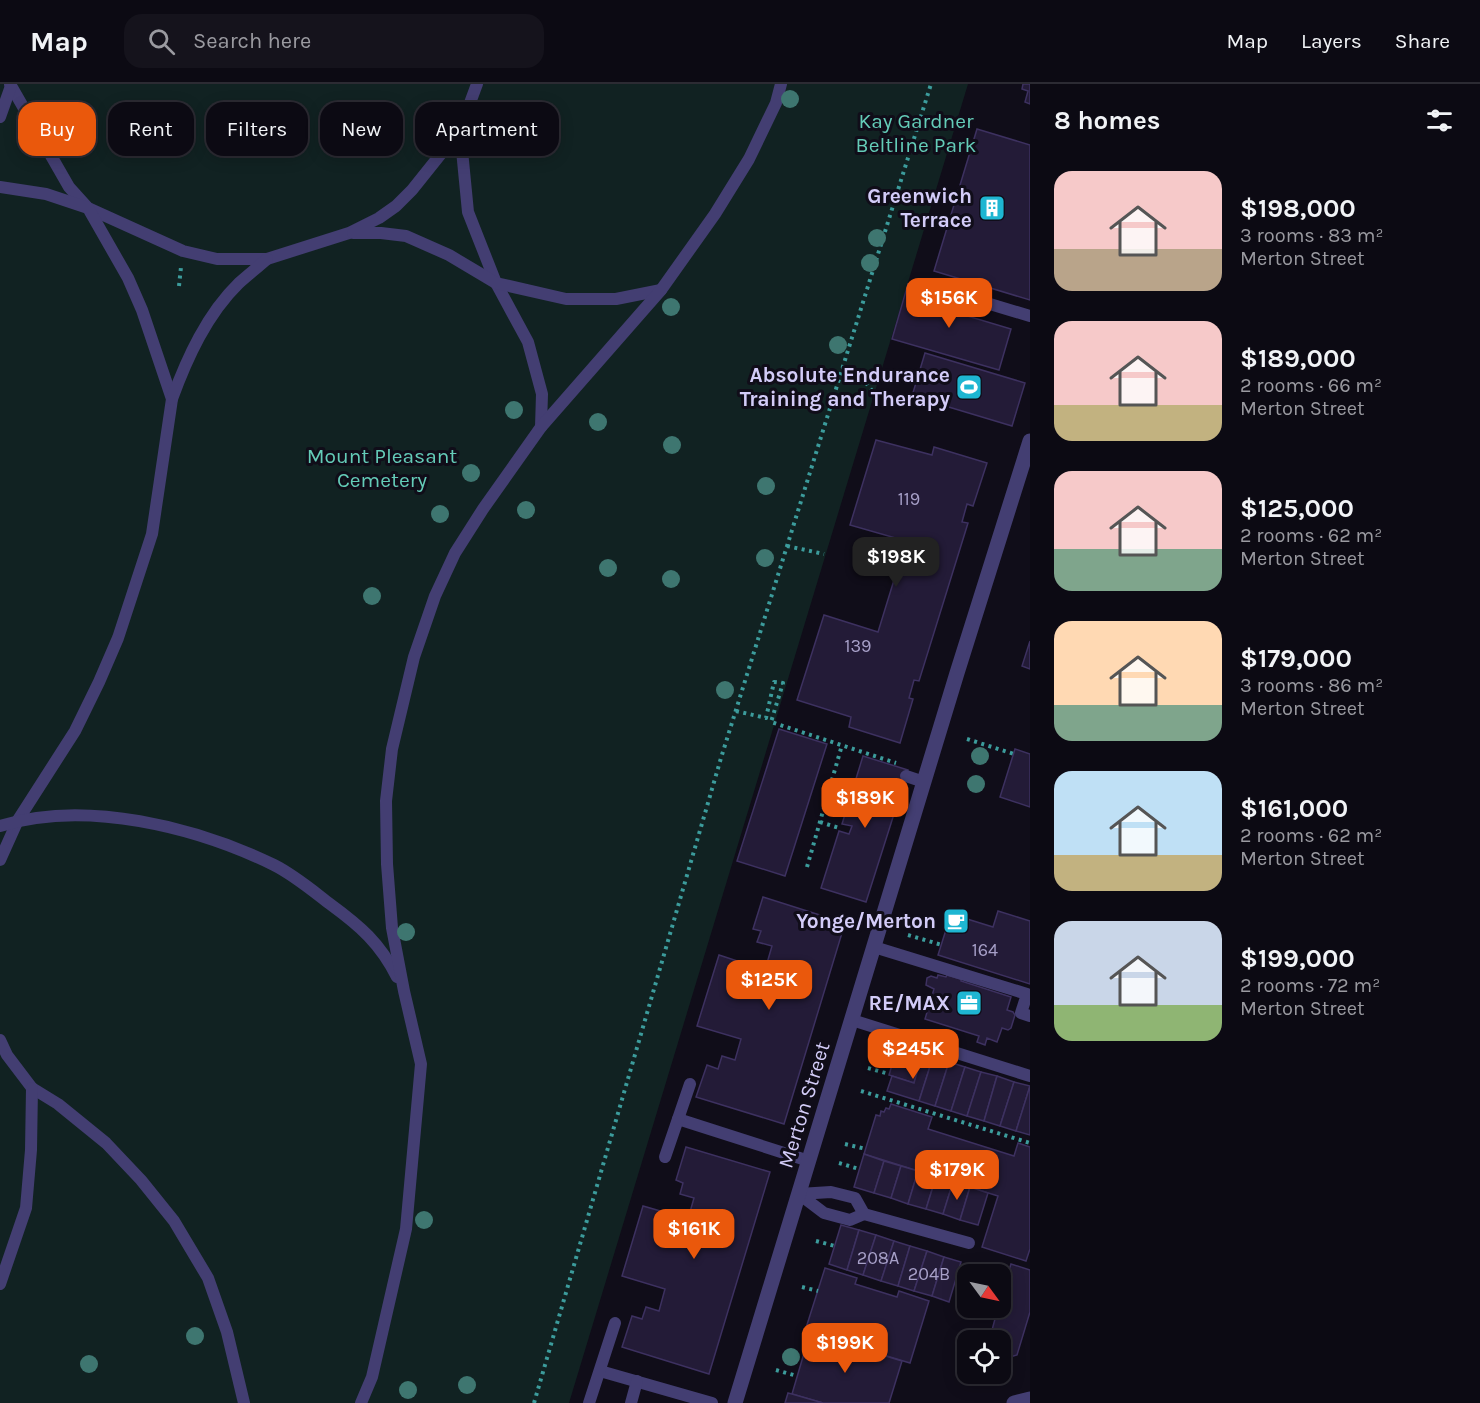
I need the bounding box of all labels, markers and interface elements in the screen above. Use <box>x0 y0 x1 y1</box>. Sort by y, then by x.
search box <box>124 14 544 68</box>
text: Map <box>30 25 88 58</box>
icon: search <box>145 25 178 58</box>
text: Search here <box>193 28 311 54</box>
text: Map <box>1226 29 1268 53</box>
text: Layers <box>1301 29 1362 53</box>
text: Share <box>1395 29 1450 53</box>
chip: Buy <box>18 102 96 156</box>
chip: Rent <box>108 102 194 156</box>
chip: Filters <box>206 102 308 156</box>
chip: New <box>320 102 403 156</box>
chip: Apartment <box>415 102 559 156</box>
icon: filters <box>1423 104 1456 137</box>
text: 8 homes <box>1054 105 1160 136</box>
park label: Kay Gardner Beltline Park <box>856 109 977 157</box>
place label: Greenwich Terrace <box>867 184 972 232</box>
building icon: Greenwich Terrace <box>977 193 1007 223</box>
text: $198,000 <box>1240 193 1356 224</box>
icon: home <box>1102 195 1174 267</box>
text: 3 rooms · 83 m² <box>1240 224 1384 247</box>
text: Merton Street <box>1240 247 1365 270</box>
pin: $156K <box>907 278 991 329</box>
text: $156K <box>920 286 978 309</box>
text: $189,000 <box>1240 343 1356 374</box>
icon: home <box>1102 345 1174 417</box>
place label: Absolute Endurance Training and Therapy <box>740 363 950 411</box>
sports icon: Absolute Endurance Training and Therapy <box>954 372 984 402</box>
text: 2 rooms · 66 m² <box>1240 374 1382 397</box>
text: Merton Street <box>1240 397 1365 420</box>
park label: Mount Pleasant Cemetery <box>307 444 457 492</box>
house number: 119 <box>898 488 920 510</box>
text: $125,000 <box>1240 493 1354 524</box>
icon: home <box>1102 495 1174 567</box>
text: 2 rooms · 62 m² <box>1240 524 1382 547</box>
pin: $198K <box>854 537 938 588</box>
text: $198K <box>866 545 926 568</box>
text: Merton Street <box>1240 547 1365 570</box>
house number: 139 <box>844 635 872 657</box>
text: $179,000 <box>1240 643 1352 674</box>
icon: home <box>1102 645 1174 717</box>
text: 3 rooms · 86 m² <box>1240 674 1383 697</box>
text: Merton Street <box>1240 697 1365 720</box>
pin: $189K <box>823 778 907 829</box>
text: $189K <box>835 786 895 809</box>
text: $161,000 <box>1240 793 1348 824</box>
icon: home <box>1102 795 1174 867</box>
text: 2 rooms · 62 m² <box>1240 824 1382 847</box>
text: Merton Street <box>1240 847 1365 870</box>
cafe icon: Yonge/Merton <box>941 906 971 936</box>
place label: Yonge/Merton <box>796 909 936 933</box>
house number: 164 <box>972 939 998 961</box>
text: $199,000 <box>1240 943 1355 974</box>
icon: home <box>1102 945 1174 1017</box>
pin: $125K <box>727 960 811 1011</box>
text: $125K <box>740 968 798 991</box>
text: 2 rooms · 72 m² <box>1240 974 1380 997</box>
office icon: RE/MAX <box>954 988 984 1018</box>
place label: RE/MAX <box>868 991 950 1015</box>
text: Merton Street <box>1240 997 1365 1020</box>
pin: $245K <box>871 1029 955 1080</box>
text: $245K <box>882 1037 944 1060</box>
street label: Merton Street <box>773 1039 835 1171</box>
pin: $179K <box>915 1150 999 1201</box>
text: $179K <box>929 1158 985 1181</box>
pin: $161K <box>652 1209 736 1260</box>
text: $161K <box>667 1217 721 1240</box>
house number: 208A <box>857 1247 899 1269</box>
house number: 204B <box>908 1263 950 1285</box>
north arrow <box>957 1264 1011 1318</box>
map controls <box>957 1264 1011 1384</box>
pin: $199K <box>803 1323 887 1374</box>
button: locate <box>957 1330 1011 1384</box>
text: $199K <box>816 1331 874 1354</box>

